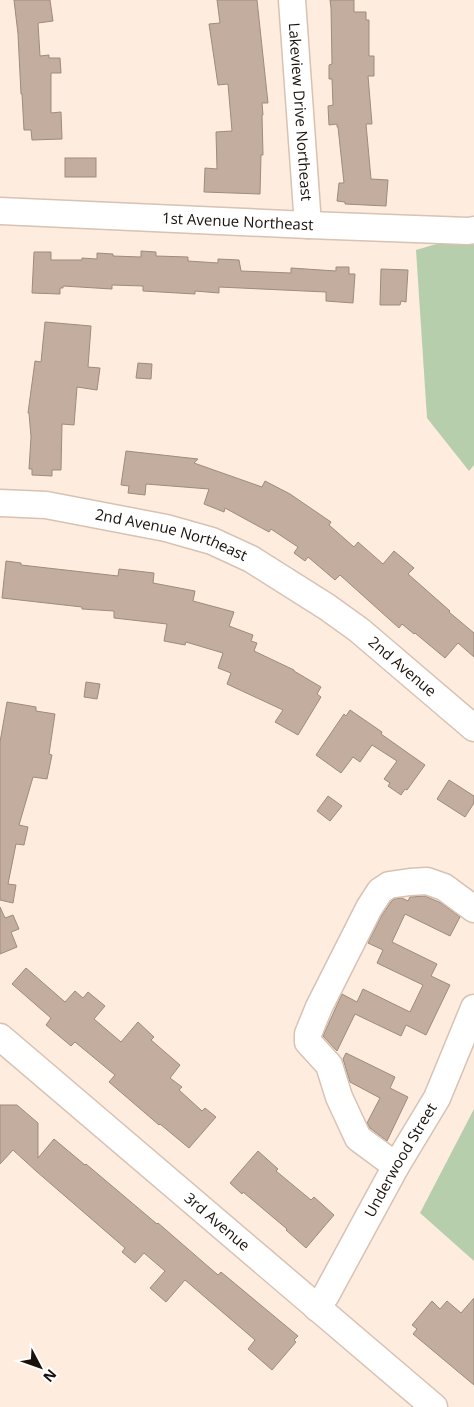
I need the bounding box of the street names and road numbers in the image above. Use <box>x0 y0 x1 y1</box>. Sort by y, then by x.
street label: Lakeview Drive Northeast <box>285 22 317 202</box>
street label: 1st Avenue Northeast <box>162 207 314 234</box>
street label: 2nd Avenue Northeast <box>94 504 251 565</box>
street label: 2nd Avenue <box>365 631 441 701</box>
street label: Underwood Street <box>359 1099 441 1220</box>
street label: 3rd Avenue <box>181 1188 254 1255</box>

